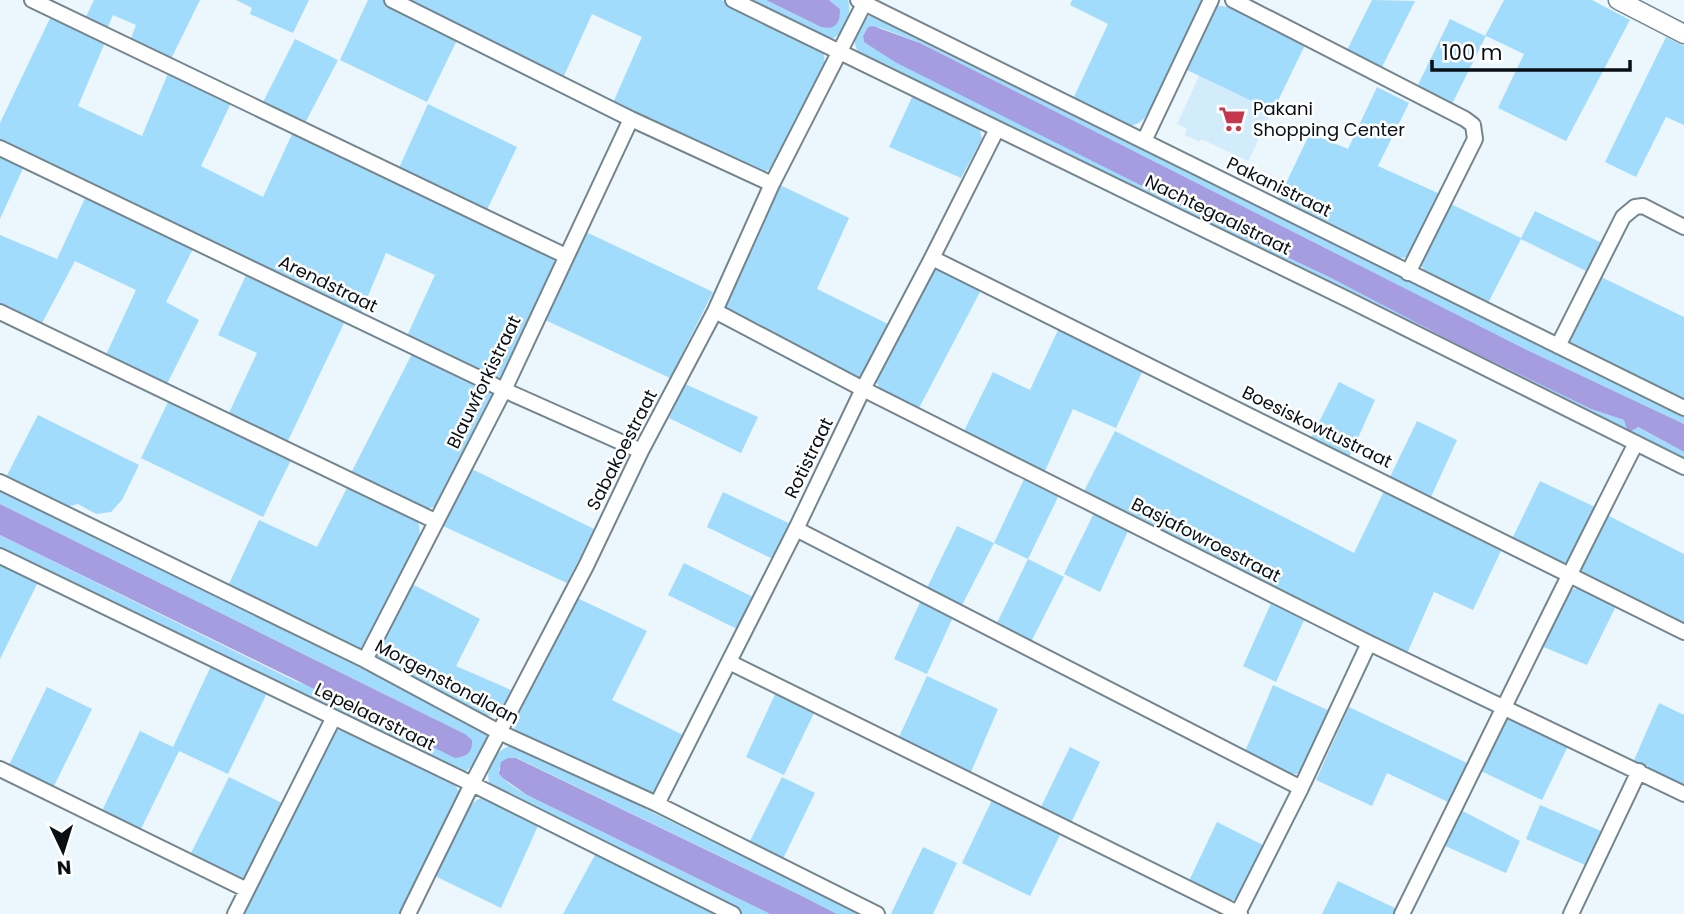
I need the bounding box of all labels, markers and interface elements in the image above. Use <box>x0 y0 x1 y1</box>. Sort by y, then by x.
scale bar <box>1432 28 1630 72</box>
text: 100 m <box>1442 38 1502 67</box>
place label: Pakani Shopping Center <box>1253 96 1405 142</box>
supermarket icon: Pakani Shopping Center <box>1217 104 1247 134</box>
street label: Pakanistraat <box>1223 150 1336 223</box>
street label: Nachtegaalstraat <box>1141 168 1295 261</box>
street label: Arendstraat <box>275 249 382 318</box>
street label: Blauwforkistraat <box>440 311 527 453</box>
street label: Boesiskowtustraat <box>1238 379 1396 474</box>
street label: Sabakoestraat <box>580 385 663 515</box>
street label: Rotistraat <box>778 413 839 502</box>
street label: Basjafowroestraat <box>1127 491 1285 588</box>
street label: Morgenstondlaan <box>371 633 524 730</box>
street label: Lepelaarstraat <box>311 677 440 757</box>
north arrow <box>28 816 98 886</box>
text: N <box>56 853 72 881</box>

